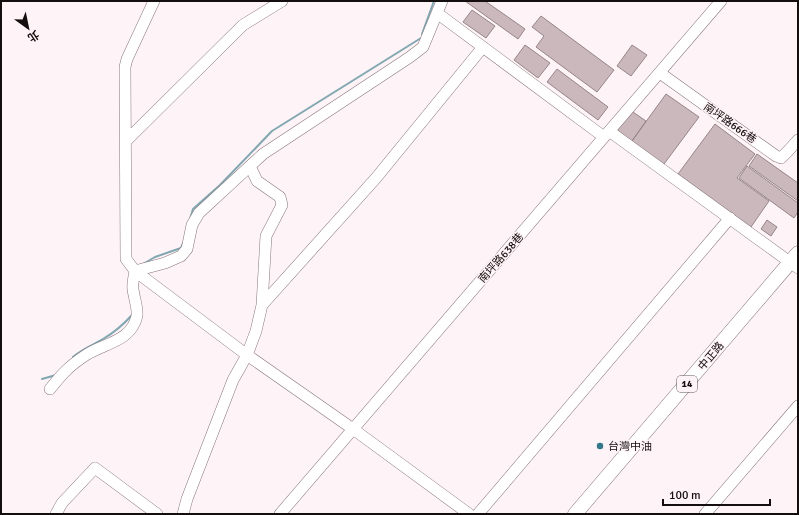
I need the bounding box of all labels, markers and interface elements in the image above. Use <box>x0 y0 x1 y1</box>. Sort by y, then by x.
north arrow <box>8 8 48 48</box>
text: 北 <box>25 28 41 44</box>
street label: 南坪路666巷 <box>701 100 759 146</box>
street label: 南坪路638巷 <box>476 230 526 286</box>
street label: 中正路 <box>695 339 727 373</box>
road number: 14 <box>677 376 697 392</box>
place label: 台灣中油 <box>608 440 652 453</box>
marker: 台灣中油 <box>595 441 605 451</box>
scale bar <box>663 481 770 507</box>
text: 100 m <box>669 488 701 503</box>

